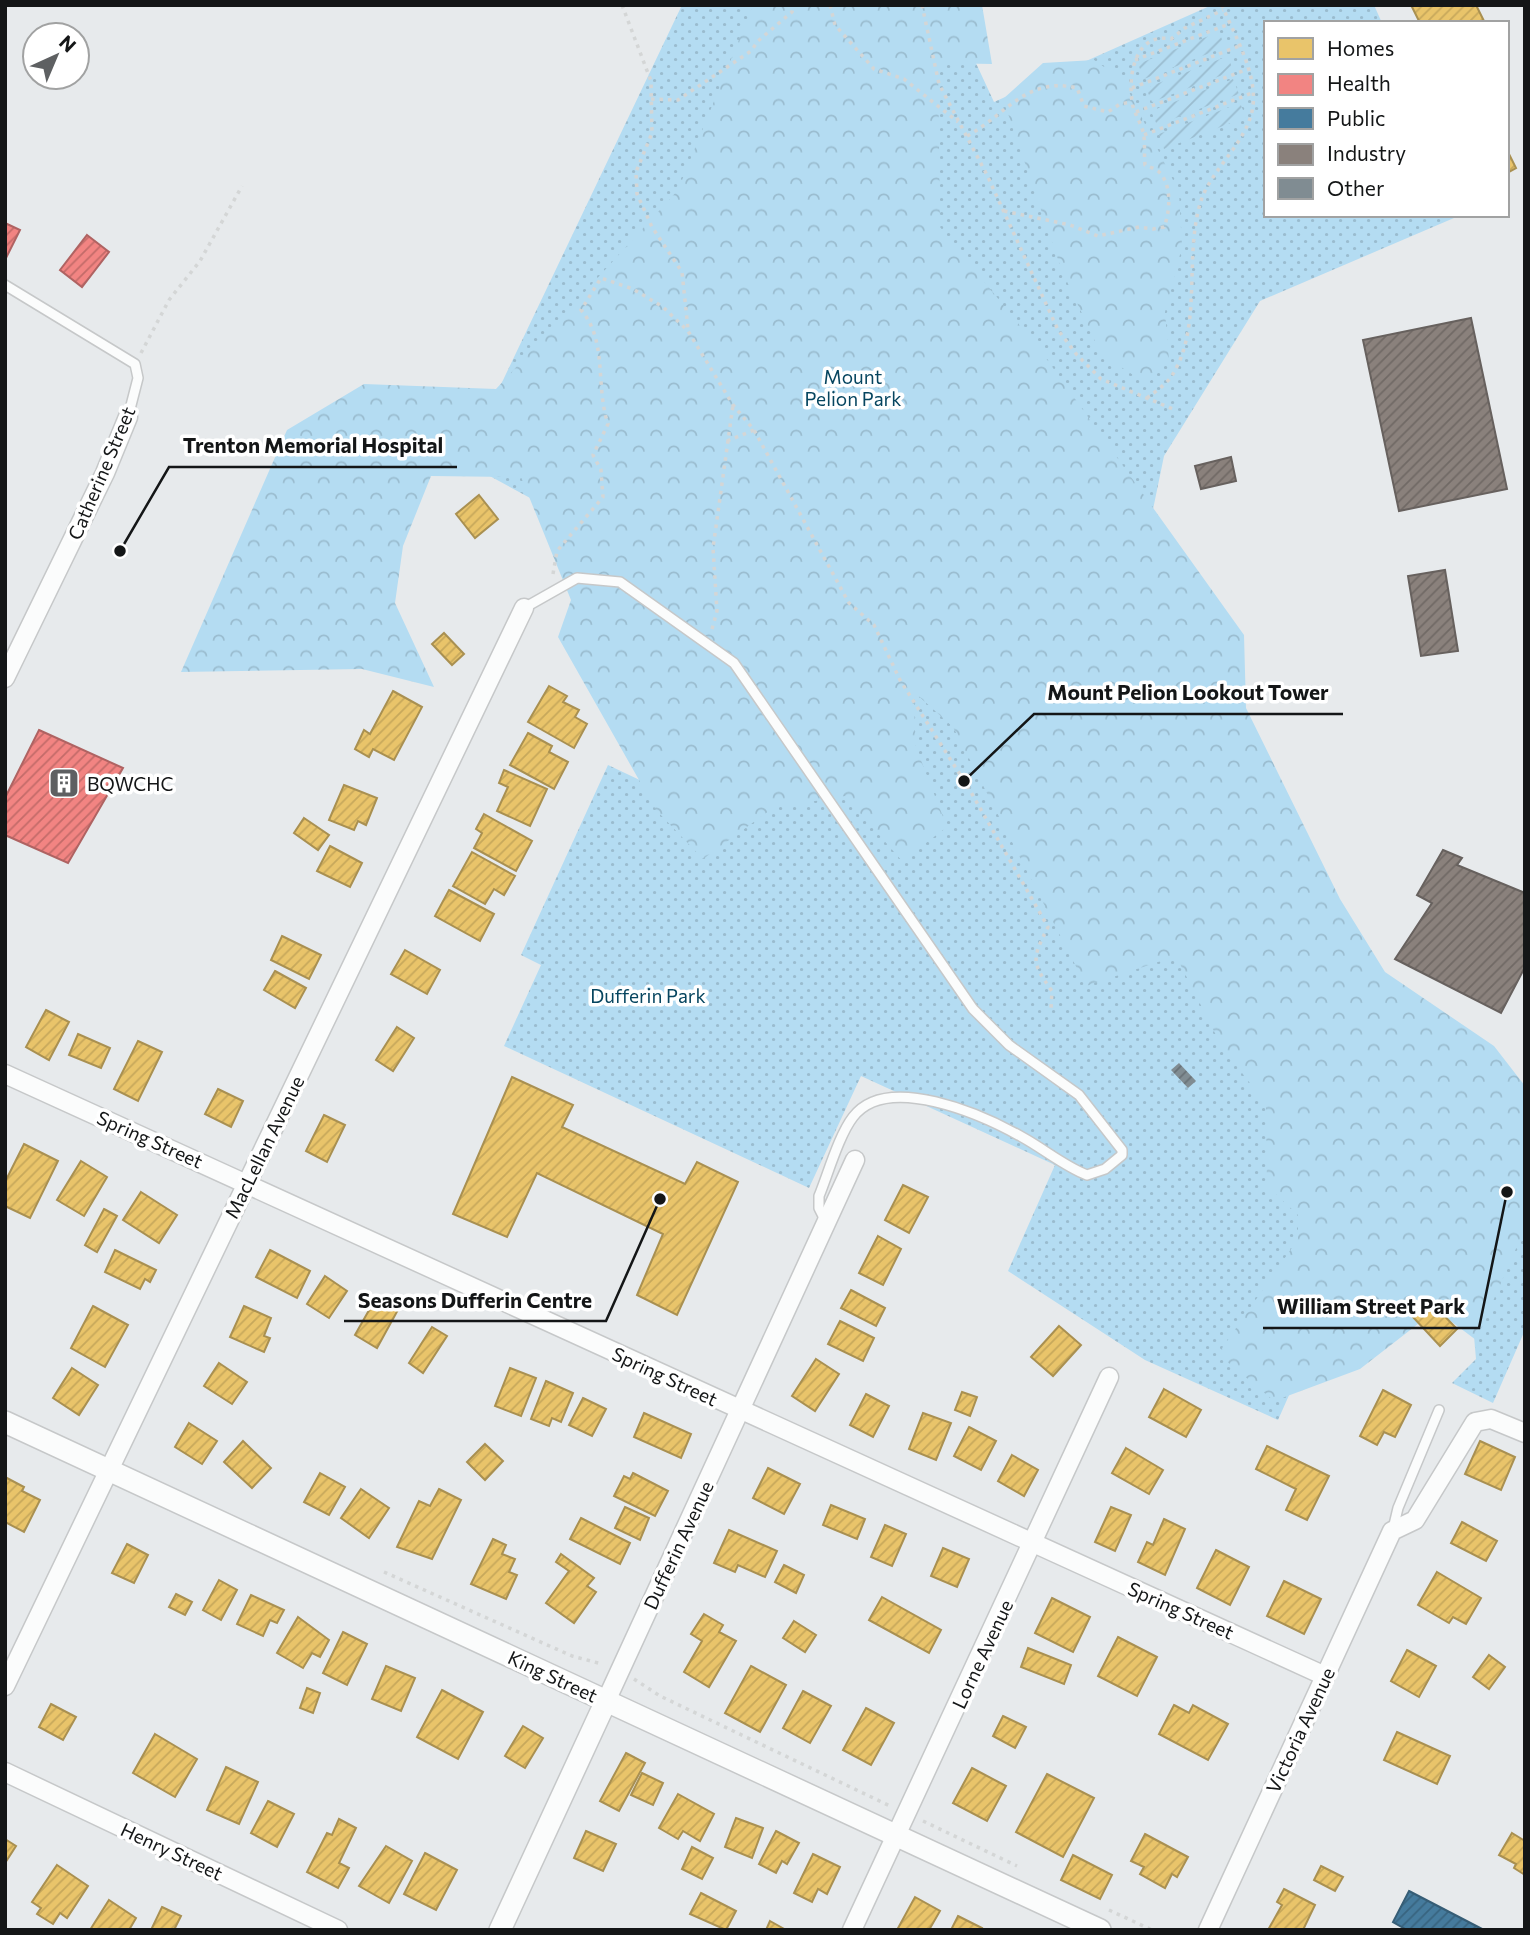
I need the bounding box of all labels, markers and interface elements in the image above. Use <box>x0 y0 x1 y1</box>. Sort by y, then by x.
north arrow <box>21 21 91 91</box>
legend <box>1264 21 1509 217</box>
text: N <box>55 30 81 57</box>
text: Homes <box>1327 35 1394 60</box>
text: Health <box>1327 70 1391 95</box>
text: Public <box>1327 105 1385 130</box>
text: Industry <box>1327 140 1406 165</box>
text: Other <box>1327 175 1384 200</box>
park label: Mount Pelion Park <box>805 365 901 410</box>
street label: Catherine Street <box>63 403 139 543</box>
callout: Trenton Memorial Hospital <box>169 425 457 467</box>
text: Trenton Memorial Hospital <box>183 432 443 457</box>
callout: Mount Pelion Lookout Tower <box>1034 672 1343 714</box>
text: Mount Pelion Lookout Tower <box>1047 679 1329 704</box>
building icon: BQWCHC <box>47 766 81 800</box>
place label: BQWCHC <box>87 772 174 795</box>
park label: Dufferin Park <box>590 984 706 1007</box>
street label: MacLellan Avenue <box>220 1072 308 1222</box>
street label: Spring Street <box>94 1105 207 1173</box>
callout: Seasons Dufferin Centre <box>344 1279 606 1321</box>
callout: William Street Park <box>1263 1286 1479 1328</box>
text: Seasons Dufferin Centre <box>358 1287 592 1312</box>
text: William Street Park <box>1277 1293 1465 1318</box>
street label: Spring Street <box>609 1342 721 1410</box>
street label: Dufferin Avenue <box>638 1477 718 1613</box>
street label: Spring Street <box>1125 1576 1238 1644</box>
street label: Lorne Avenue <box>947 1596 1017 1712</box>
street label: King Street <box>505 1645 602 1707</box>
street label: Victoria Avenue <box>1261 1664 1339 1796</box>
street label: Henry Street <box>117 1817 227 1885</box>

